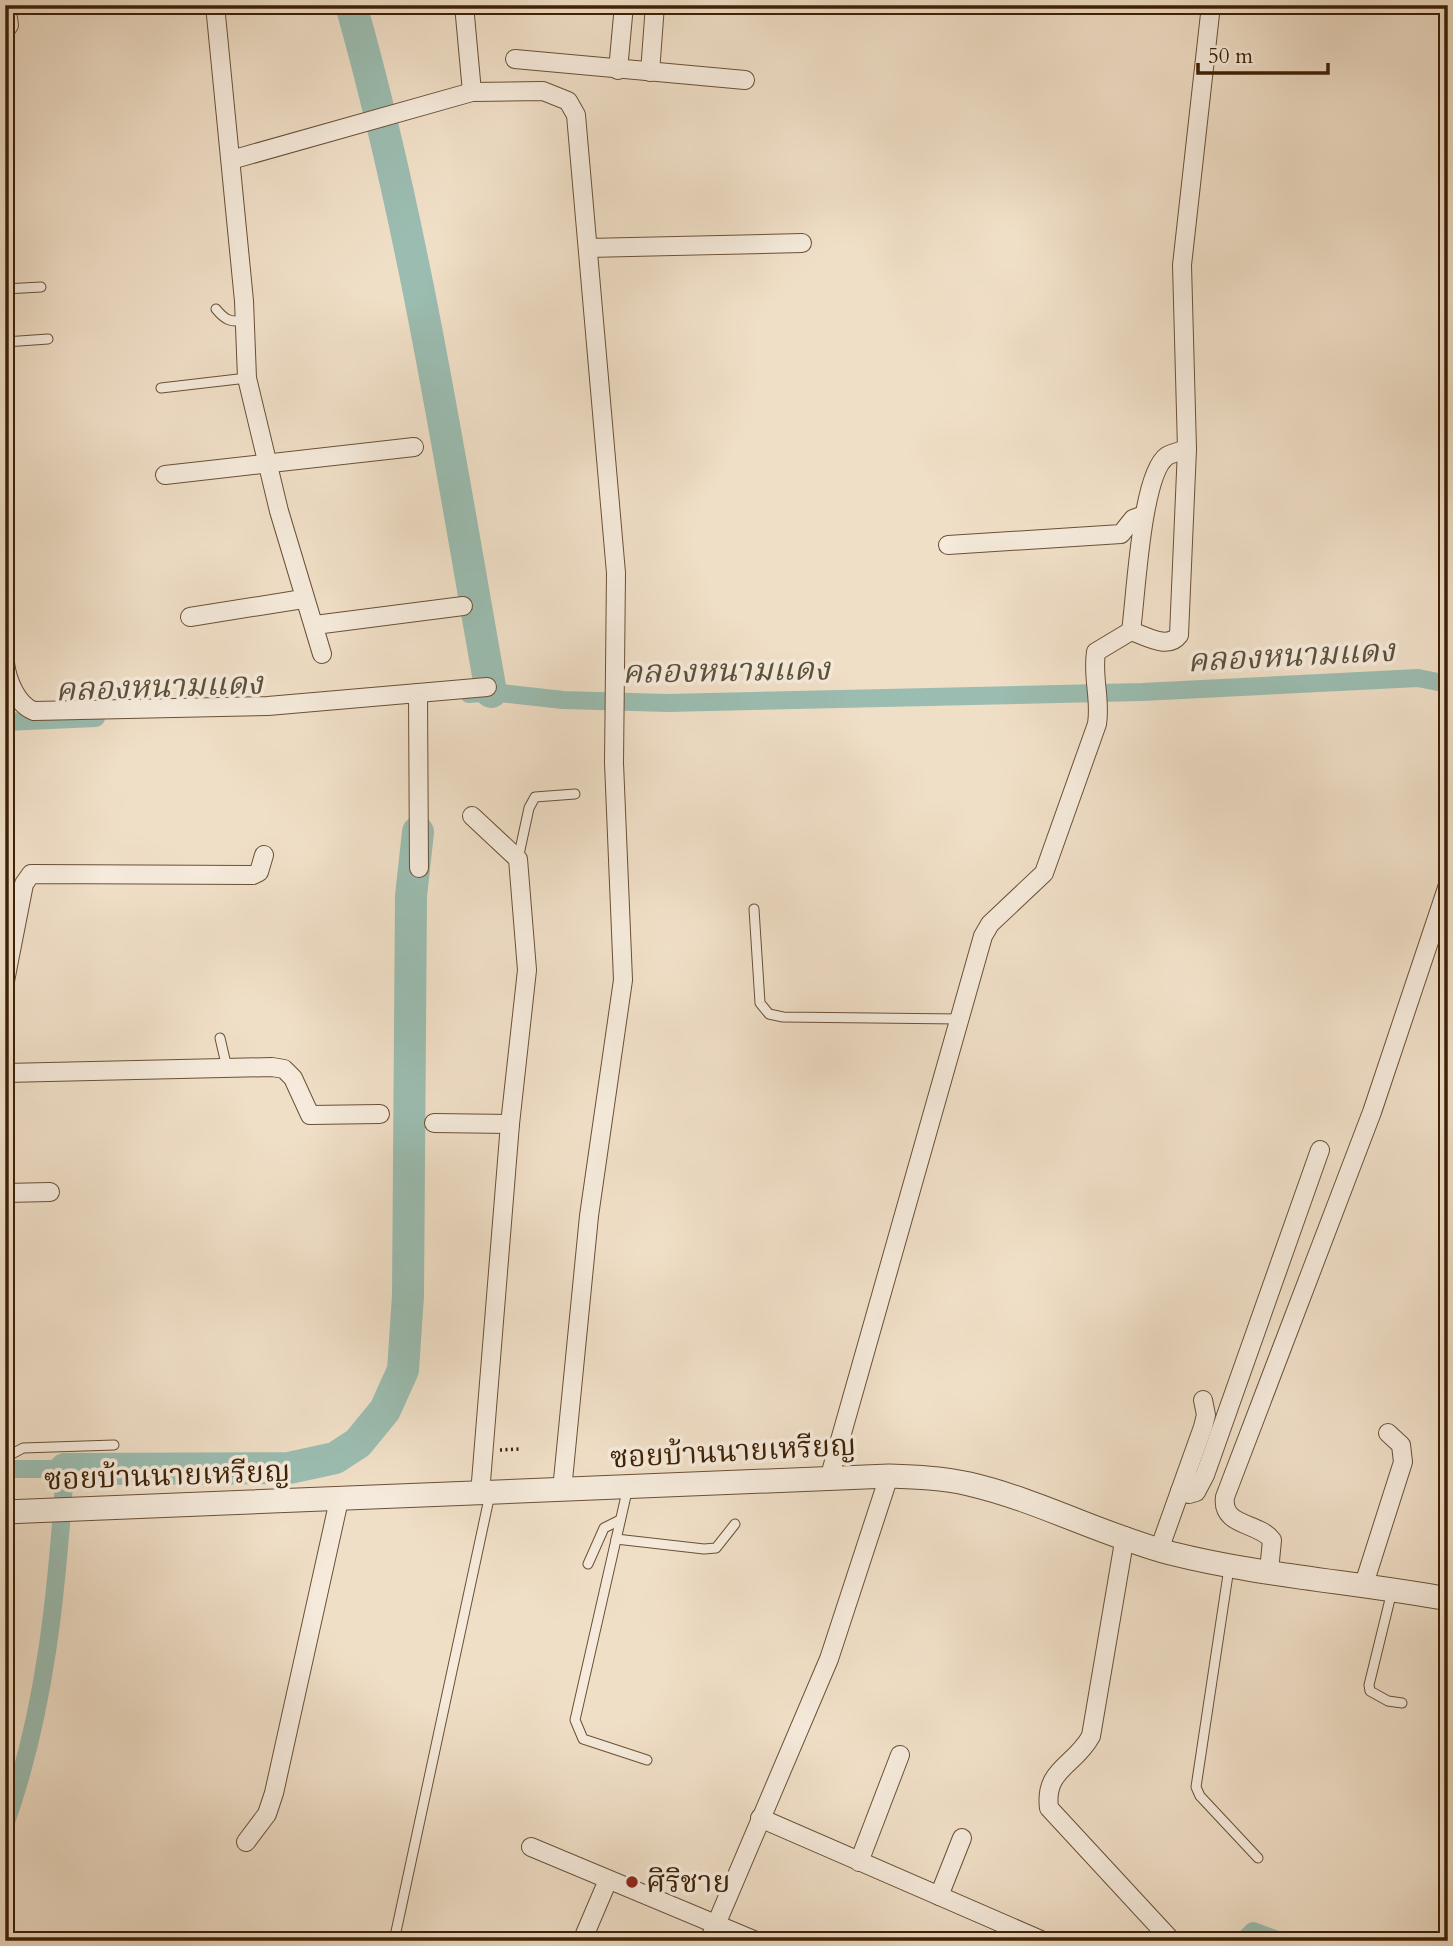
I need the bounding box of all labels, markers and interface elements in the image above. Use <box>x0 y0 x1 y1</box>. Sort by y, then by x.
scale bar <box>1198 32 1327 76</box>
text: 50 m <box>1208 42 1253 71</box>
water label: คลองหนามแดง <box>1186 629 1397 683</box>
water label: คลองหนามแดง <box>622 647 831 695</box>
water label: คลองหนามแดง <box>54 661 265 713</box>
street label: ซอยบ้านนายเหรียญ <box>609 1425 857 1478</box>
street label: ซอยบ้านนายเหรียญ <box>43 1451 291 1500</box>
place label: ศิริชาย <box>646 1862 730 1903</box>
marker: ศิริชาย <box>624 1874 640 1890</box>

